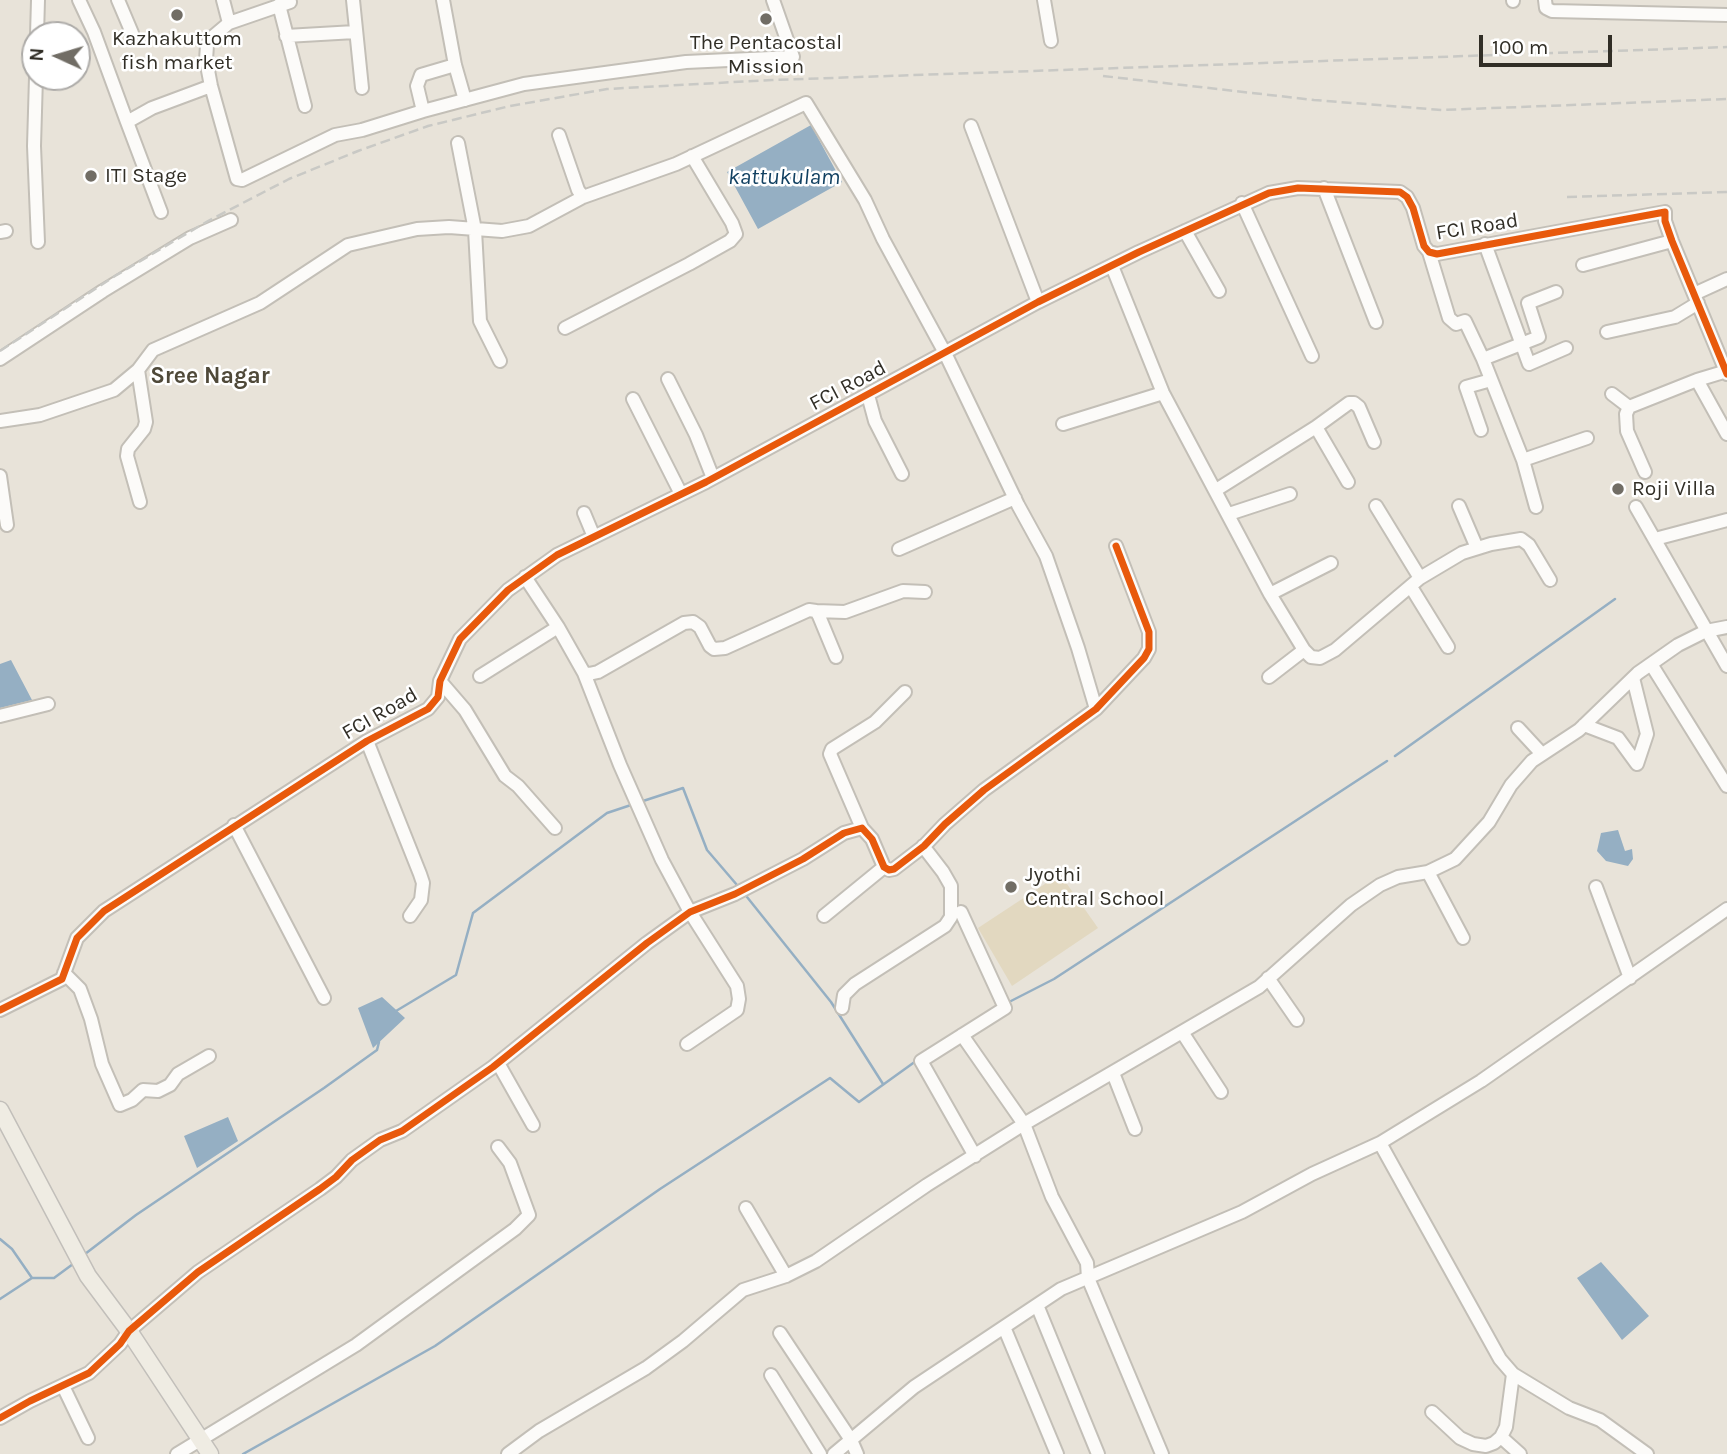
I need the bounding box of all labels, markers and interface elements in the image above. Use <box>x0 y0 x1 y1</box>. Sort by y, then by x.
marker: Kazhakuttom fish market <box>169 7 185 23</box>
marker: The Pentacostal Mission <box>758 11 774 27</box>
north arrow <box>21 21 91 91</box>
scale bar <box>1482 21 1615 65</box>
place label: Kazhakuttom fish market <box>112 26 242 76</box>
place label: The Pentacostal Mission <box>690 30 842 80</box>
text: 100 m <box>1492 35 1549 59</box>
text: N <box>26 47 48 62</box>
place label: ITI Stage <box>105 163 187 189</box>
water label: kattukulam <box>728 163 840 191</box>
marker: ITI Stage <box>83 168 99 184</box>
street label: FCI Road <box>1434 208 1520 246</box>
street label: FCI Road <box>805 355 891 417</box>
district label: Sree Nagar <box>150 362 270 390</box>
place label: Roji Villa <box>1632 476 1716 502</box>
marker: Roji Villa <box>1610 481 1626 497</box>
street label: FCI Road <box>338 682 422 746</box>
place label: Jyothi Central School <box>1025 862 1164 912</box>
marker: Jyothi Central School <box>1003 879 1019 895</box>

